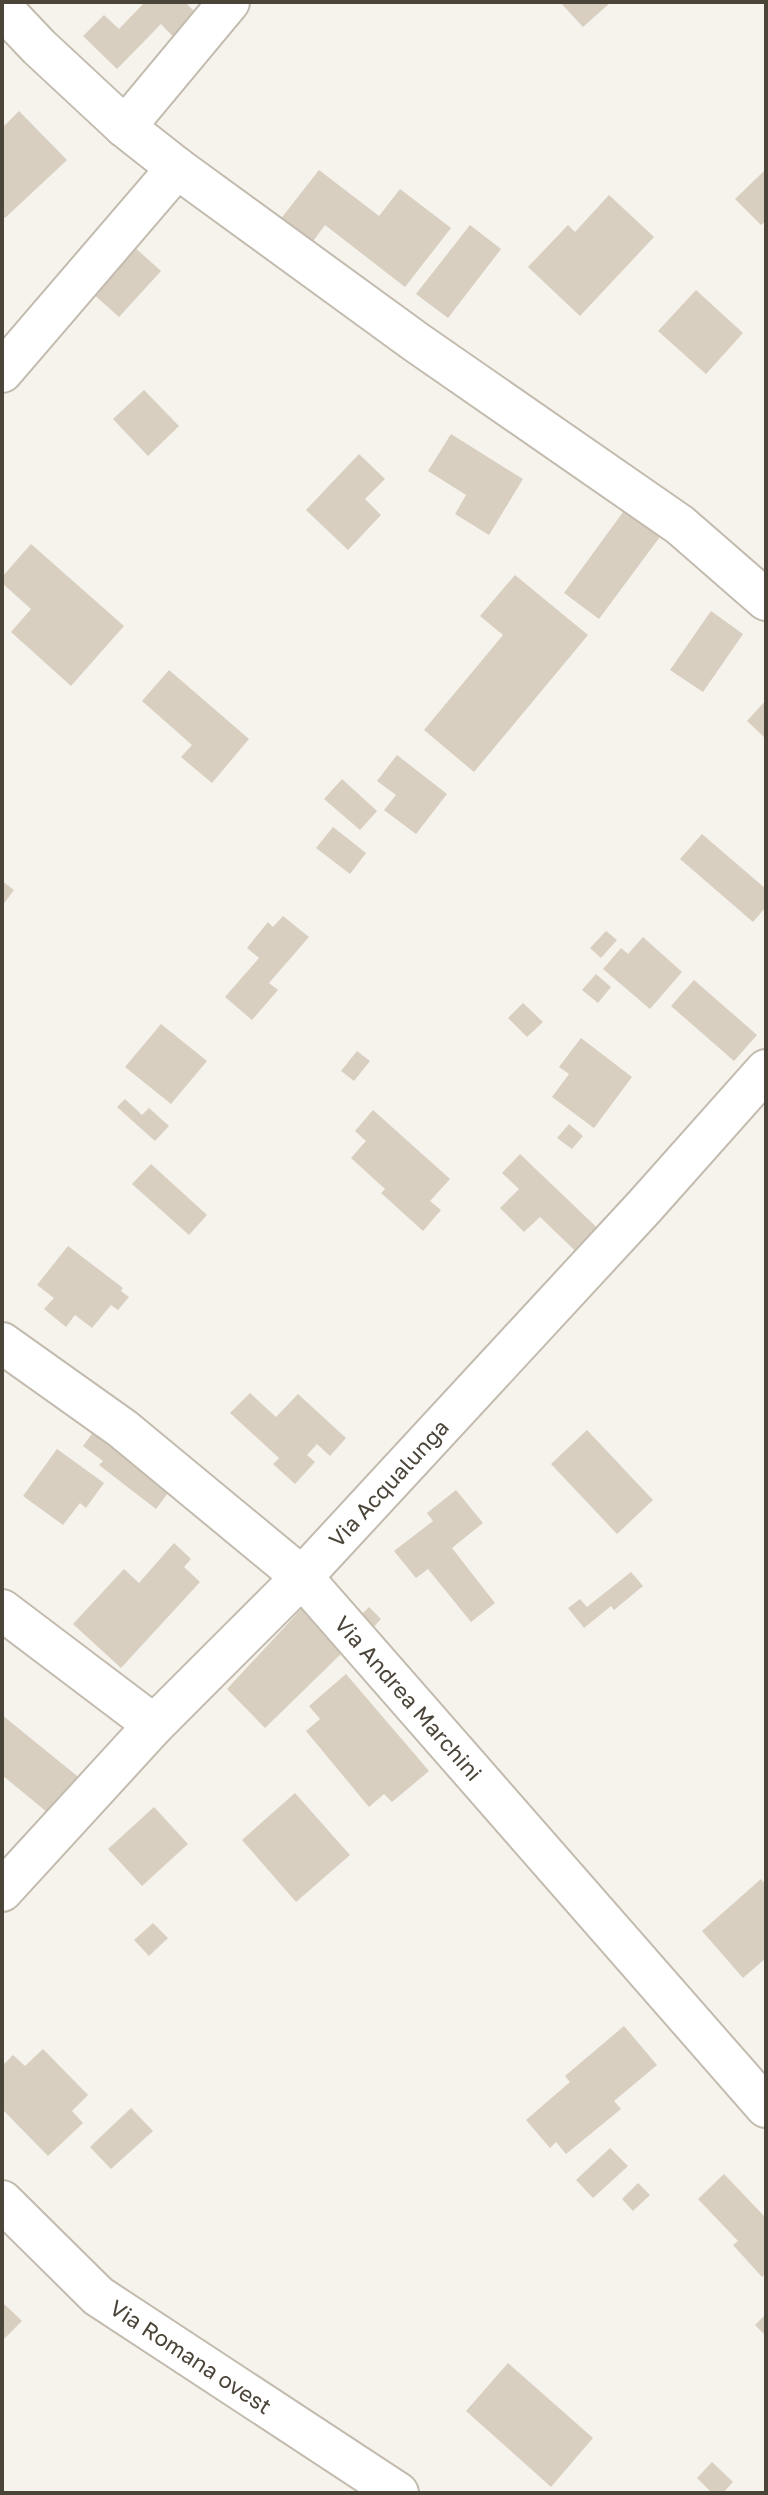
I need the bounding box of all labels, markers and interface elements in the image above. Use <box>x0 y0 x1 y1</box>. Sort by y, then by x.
street label: Via Acqualunga <box>323 1413 454 1552</box>
street label: Via Andrea Marchini <box>329 1610 488 1786</box>
street label: Via Romana ovest <box>105 2294 277 2419</box>

